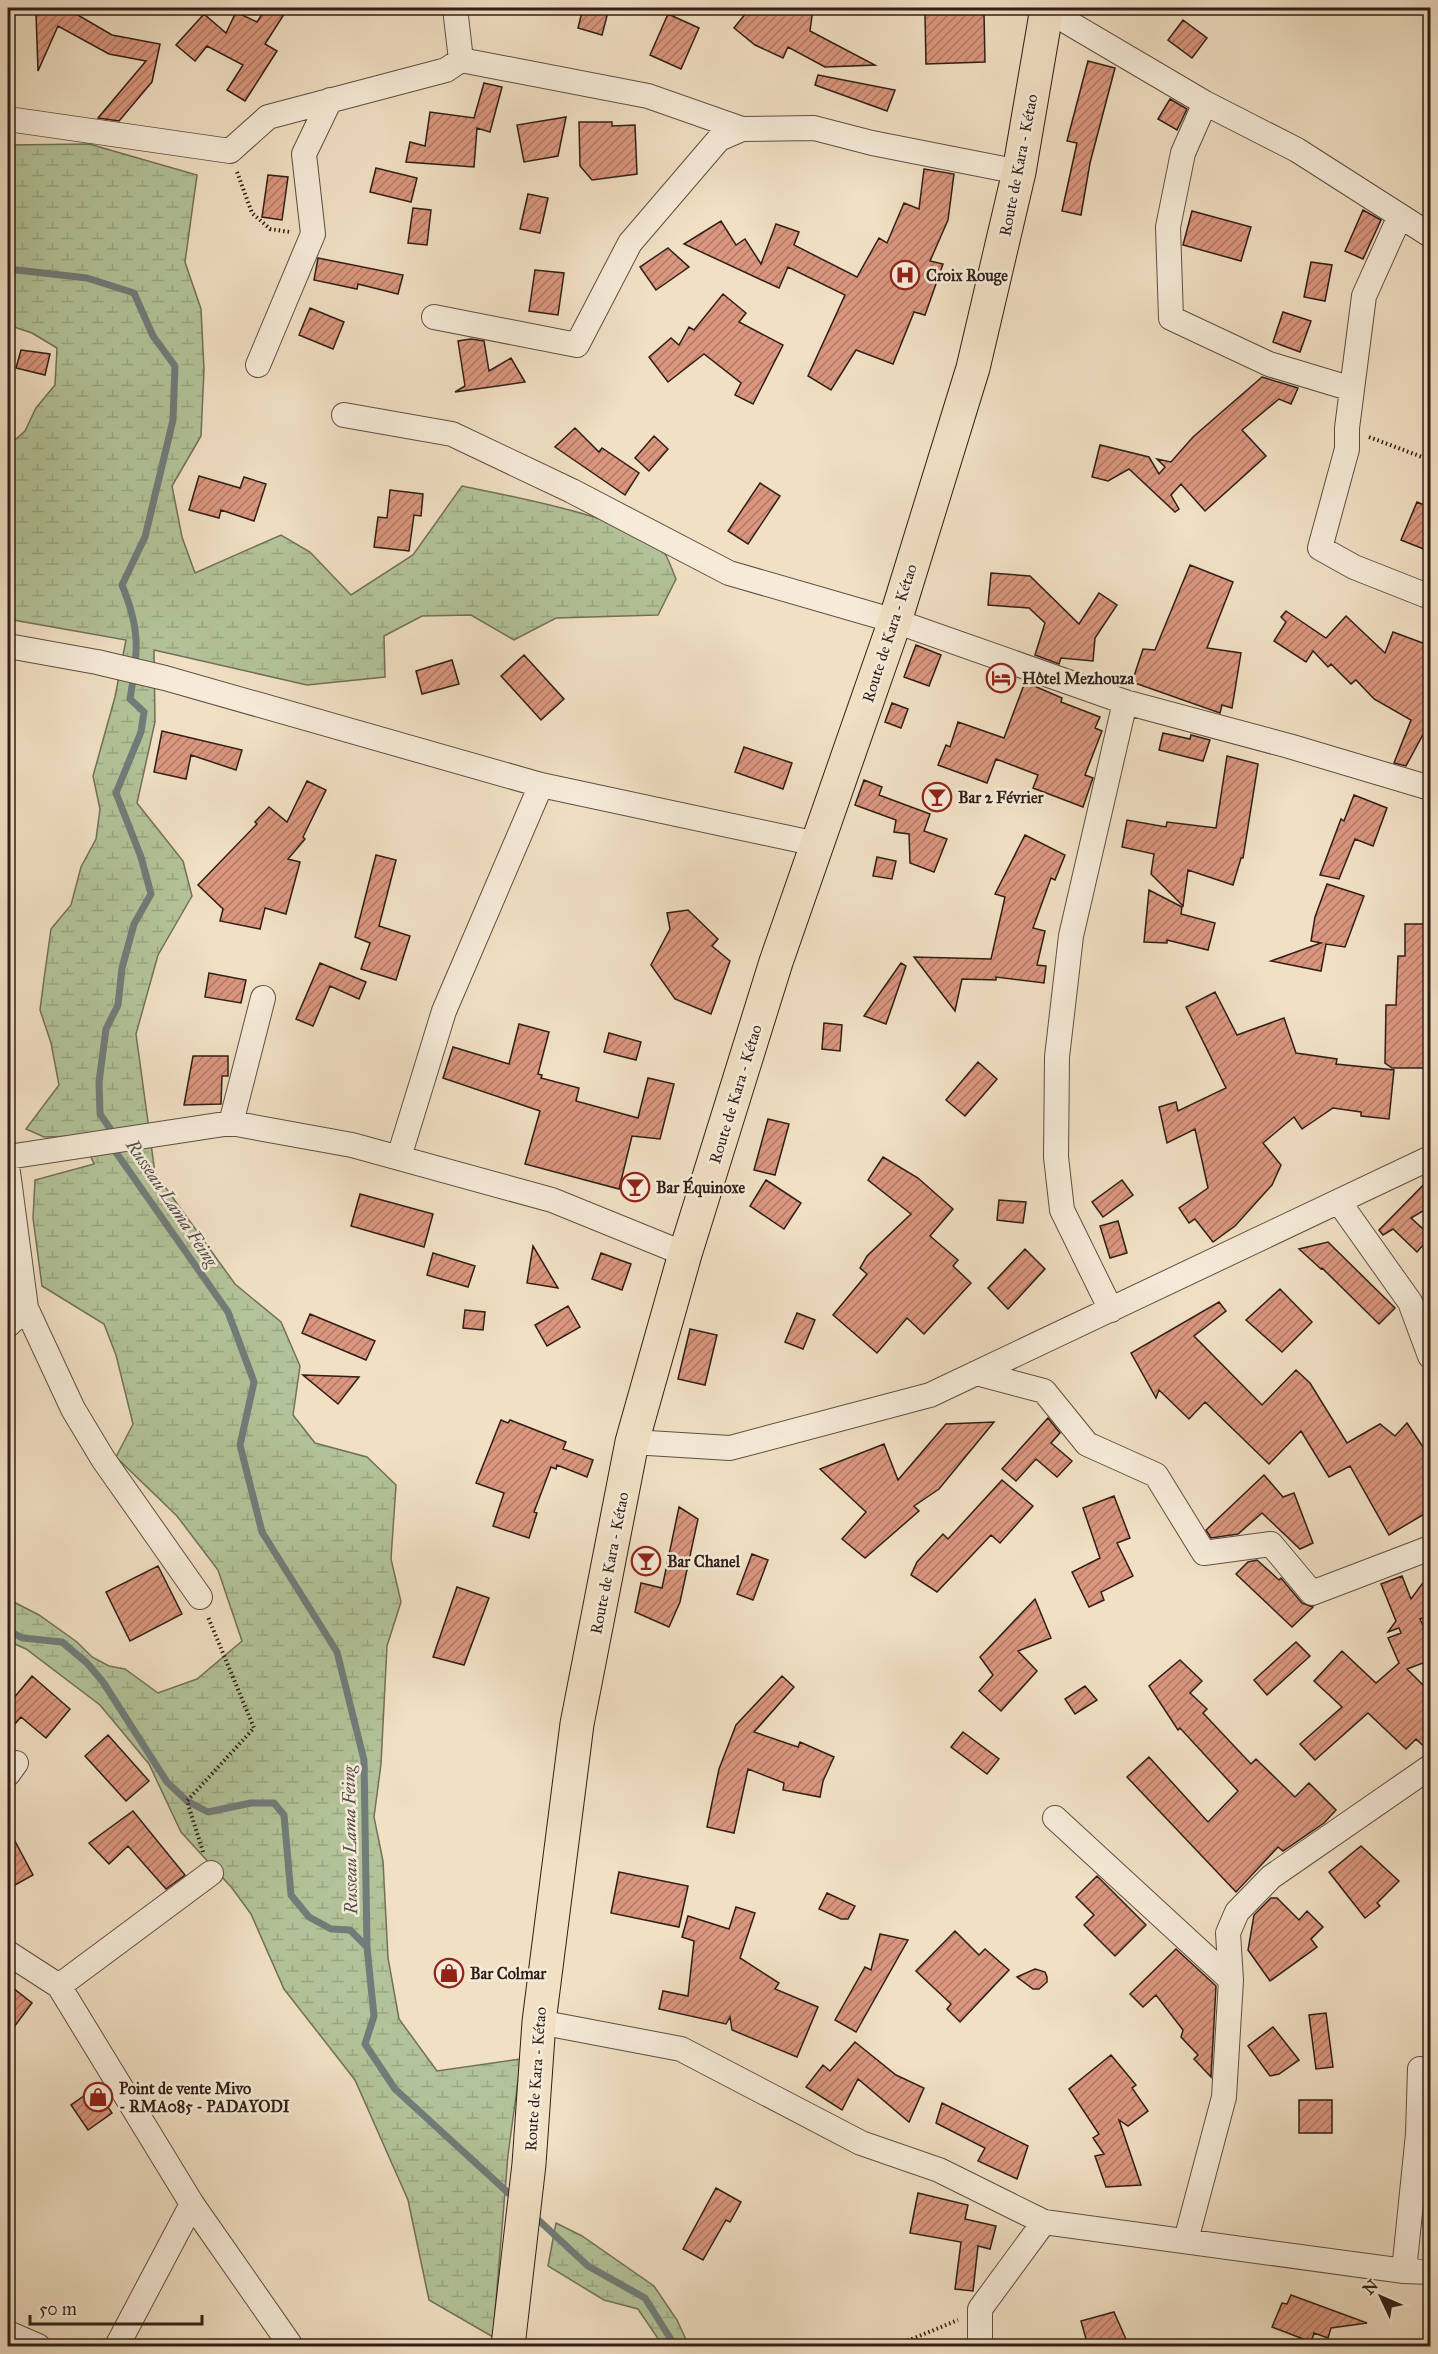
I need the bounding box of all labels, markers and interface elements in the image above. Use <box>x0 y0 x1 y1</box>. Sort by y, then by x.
street label: Route de Kara - Kétao <box>995 92 1042 238</box>
hospital icon: Croix Rouge <box>889 259 921 291</box>
place label: Croix Rouge <box>926 266 1008 286</box>
street label: Route de Kara - Kétao <box>858 561 921 705</box>
hotel icon: Hôtel Mezhouza <box>985 662 1017 694</box>
place label: Hôtel Mezhouza <box>1022 669 1135 688</box>
bar icon: Bar 2 Février <box>921 781 953 813</box>
place label: Bar 2 Février <box>958 788 1045 807</box>
street label: Route de Kara - Kétao <box>705 1022 766 1166</box>
water label: Russeau Lama Feing <box>121 1134 223 1272</box>
bar icon: Bar Équinoxe <box>619 1171 651 1203</box>
place label: Bar Équinoxe <box>656 1176 745 1198</box>
street label: Route de Kara - Kétao <box>586 1490 633 1636</box>
bar icon: Bar Chanel <box>630 1545 662 1577</box>
place label: Bar Chanel <box>667 1552 741 1571</box>
water label: Russeau Lama Feing <box>338 1764 362 1916</box>
shop icon: Bar Colmar <box>433 1957 465 1989</box>
place label: Bar Colmar <box>470 1964 547 1983</box>
street label: Route de Kara - Kétao <box>521 2006 550 2152</box>
place label: Point de vente Mivo - RMA085 - PADAYODI <box>119 2079 290 2116</box>
shop icon: Point de vente Mivo - RMA085 - PADAYODI <box>82 2081 114 2113</box>
north arrow <box>1351 2267 1411 2327</box>
text: N <box>1359 2275 1382 2298</box>
scale bar <box>30 2288 202 2326</box>
text: 50 m <box>39 2298 77 2320</box>

